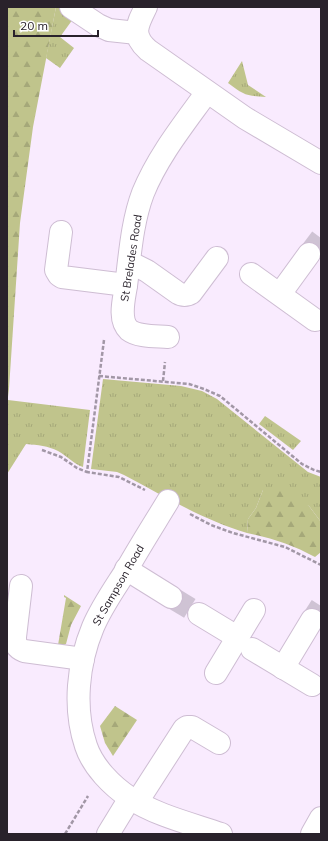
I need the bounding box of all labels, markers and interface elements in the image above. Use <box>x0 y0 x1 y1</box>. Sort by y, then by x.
scale bar <box>14 12 98 38</box>
text: 20 m <box>20 18 48 33</box>
street label: St Brelades Road <box>117 213 145 303</box>
street label: St Sampson Road <box>89 542 147 628</box>

